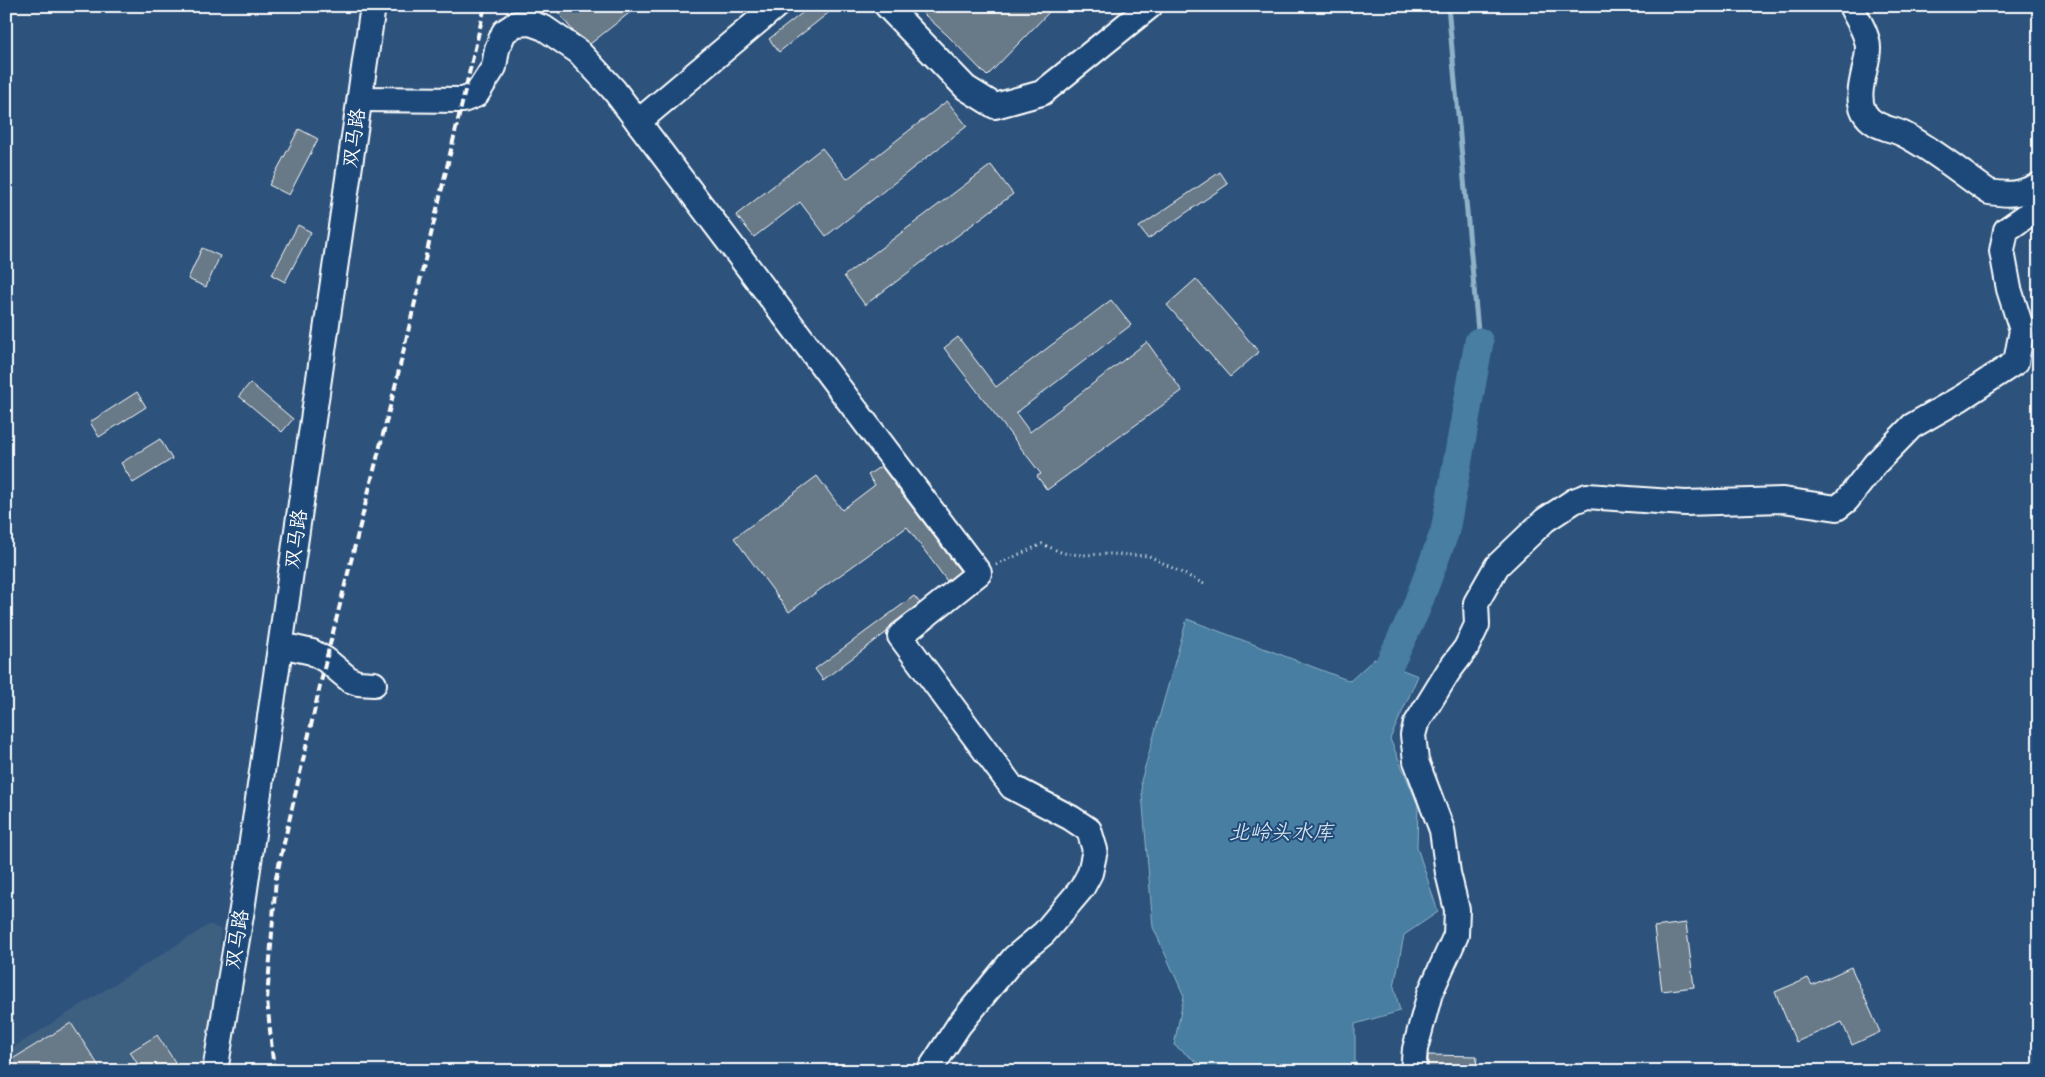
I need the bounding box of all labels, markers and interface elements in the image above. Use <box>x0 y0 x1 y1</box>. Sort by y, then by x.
street label: 双马路 <box>337 106 371 169</box>
street label: 双马路 <box>279 507 313 570</box>
water label: 北岭头水库 <box>1229 819 1335 845</box>
street label: 双马路 <box>220 906 254 971</box>

